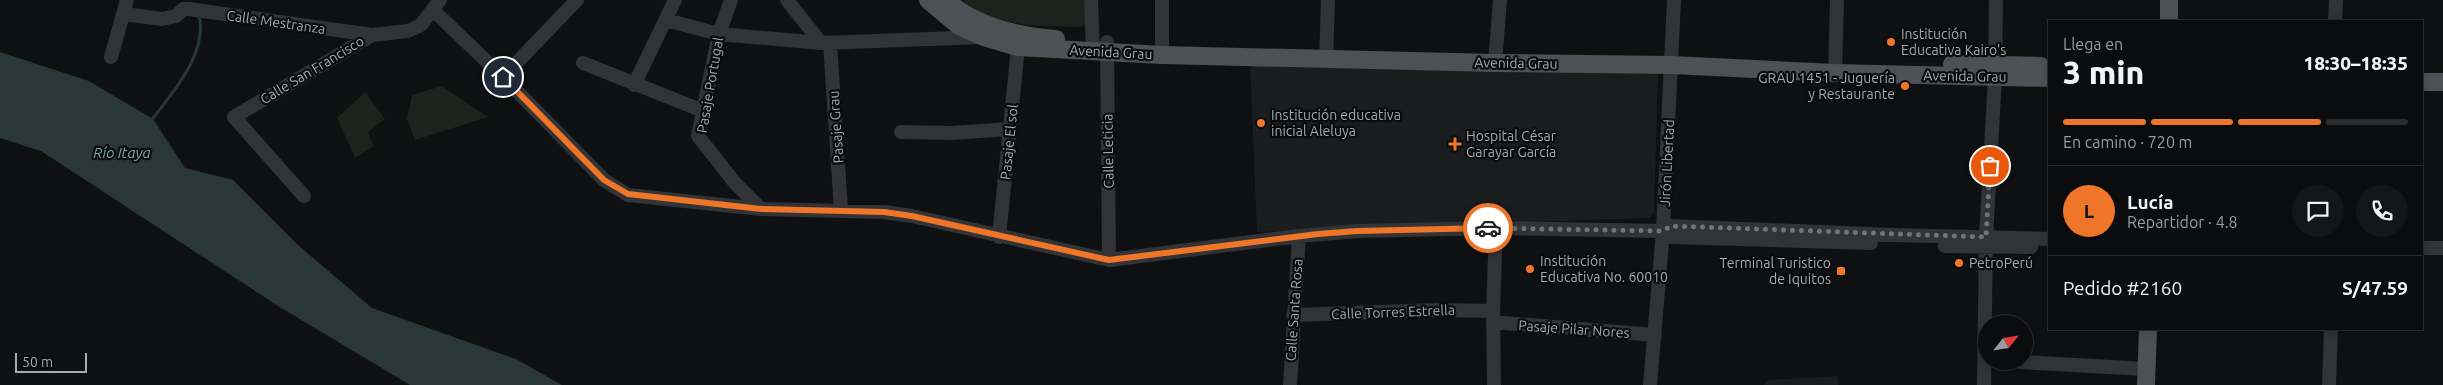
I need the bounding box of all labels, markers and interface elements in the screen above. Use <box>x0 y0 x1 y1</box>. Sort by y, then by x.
street label: Calle Mestranza <box>226 7 326 37</box>
place label: Institución Educativa Kairo's <box>1901 26 2006 58</box>
street label: Calle San Francisco <box>257 33 367 107</box>
street label: Pasaje Portugal <box>694 35 726 134</box>
text: Llega en <box>2063 35 2123 53</box>
marker: Institución Educativa Kairo's <box>1885 36 1897 48</box>
street label: Avenida Grau <box>1069 42 1153 62</box>
text: 18:30–18:35 <box>2303 52 2408 74</box>
street label: Avenida Grau <box>1474 54 1558 72</box>
text: 3 min <box>2063 54 2144 90</box>
pin <box>482 56 524 98</box>
icon: home <box>489 63 517 91</box>
street label: Avenida Grau <box>1923 67 2007 85</box>
place label: GRAU 1451 - Juguería y Restaurante <box>1758 70 1895 102</box>
marker: GRAU 1451 - Juguería y Restaurante <box>1899 80 1911 92</box>
street label: Pasaje Grau <box>825 90 847 164</box>
street label: Pasaje El sol <box>997 103 1021 180</box>
place label: Institución educativa inicial Aleluya <box>1271 107 1401 139</box>
street label: Calle Leticia <box>1099 113 1117 189</box>
marker: Institución educativa inicial Aleluya <box>1255 117 1267 129</box>
street label: Jirón Libertad <box>1657 119 1677 207</box>
place label: Hospital César Garayar García <box>1466 128 1557 160</box>
text: En camino · 720 m <box>2063 133 2192 151</box>
marker: Hospital César Garayar García <box>1448 137 1462 151</box>
water label: Río Itaya <box>93 144 151 161</box>
pin <box>1969 145 2011 187</box>
icon: bag <box>1976 152 2004 180</box>
button: chat <box>2292 185 2344 237</box>
button: phone <box>2356 185 2408 237</box>
text: Lucía <box>2127 191 2174 213</box>
text: L <box>2084 200 2094 222</box>
courier <box>1463 203 1513 253</box>
text: Repartidor · 4.8 <box>2127 213 2238 231</box>
icon: car <box>1474 214 1502 242</box>
place label: Institución Educativa No. 60010 <box>1540 253 1668 285</box>
place label: Terminal Turistico de Iquitos <box>1720 255 1831 287</box>
place label: PetroPerú <box>1969 255 2033 271</box>
marker: PetroPerú <box>1953 257 1965 269</box>
street label: Calle Santa Rosa <box>1282 258 1306 362</box>
marker: Institución Educativa No. 60010 <box>1524 263 1536 275</box>
marker: Terminal Turistico de Iquitos <box>1835 265 1847 277</box>
text: Pedido #2160 <box>2063 277 2182 299</box>
text: S/47.59 <box>2342 277 2408 299</box>
street label: Calle Torres Estrella <box>1331 302 1455 322</box>
north arrow <box>1978 315 2032 370</box>
map controls <box>1978 315 2033 370</box>
street label: Pasaje Pilar Nores <box>1518 317 1630 341</box>
scale bar <box>15 350 88 373</box>
text: 50 m <box>22 354 53 370</box>

